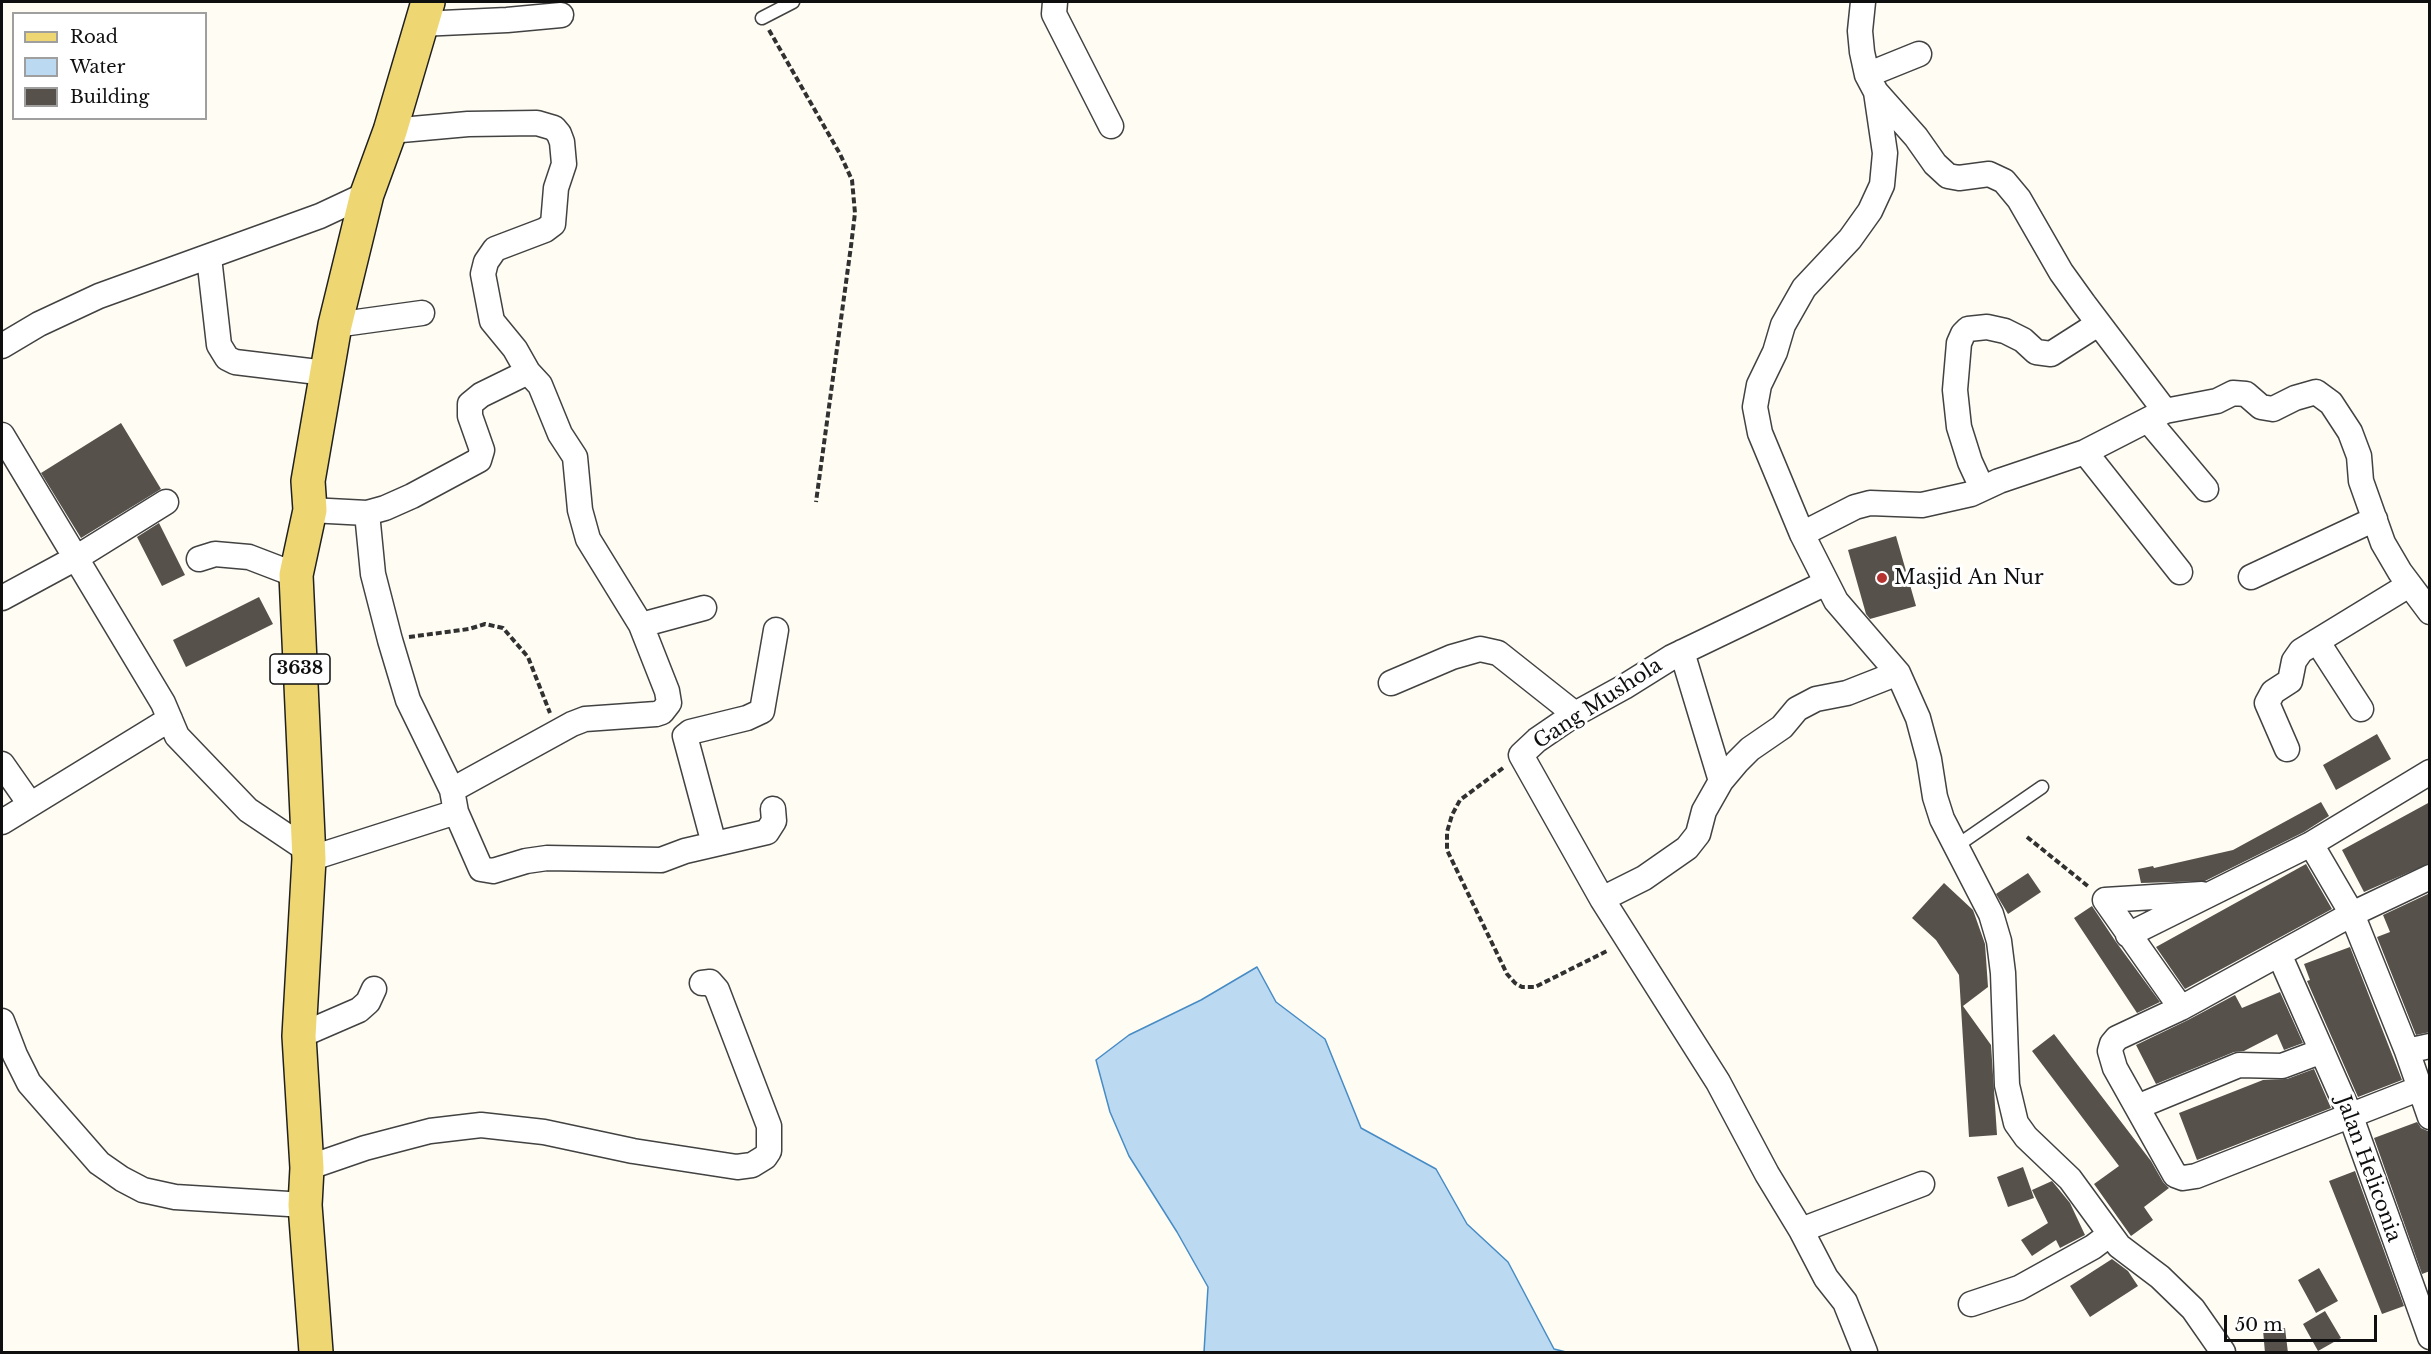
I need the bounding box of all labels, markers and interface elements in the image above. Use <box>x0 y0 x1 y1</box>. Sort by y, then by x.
legend <box>12 12 207 120</box>
text: Road <box>70 26 118 48</box>
text: Water <box>70 56 125 78</box>
text: Building <box>70 86 149 108</box>
place label: Masjid An Nur <box>1894 566 2044 590</box>
marker: Masjid An Nur <box>1875 571 1889 585</box>
road number: 3638 <box>270 654 330 684</box>
street label: Gang Mushola <box>1529 654 1667 754</box>
street label: Jalan Heliconia <box>2330 1093 2406 1245</box>
scale bar <box>2227 1303 2380 1341</box>
text: 50 m <box>2235 1314 2283 1336</box>

